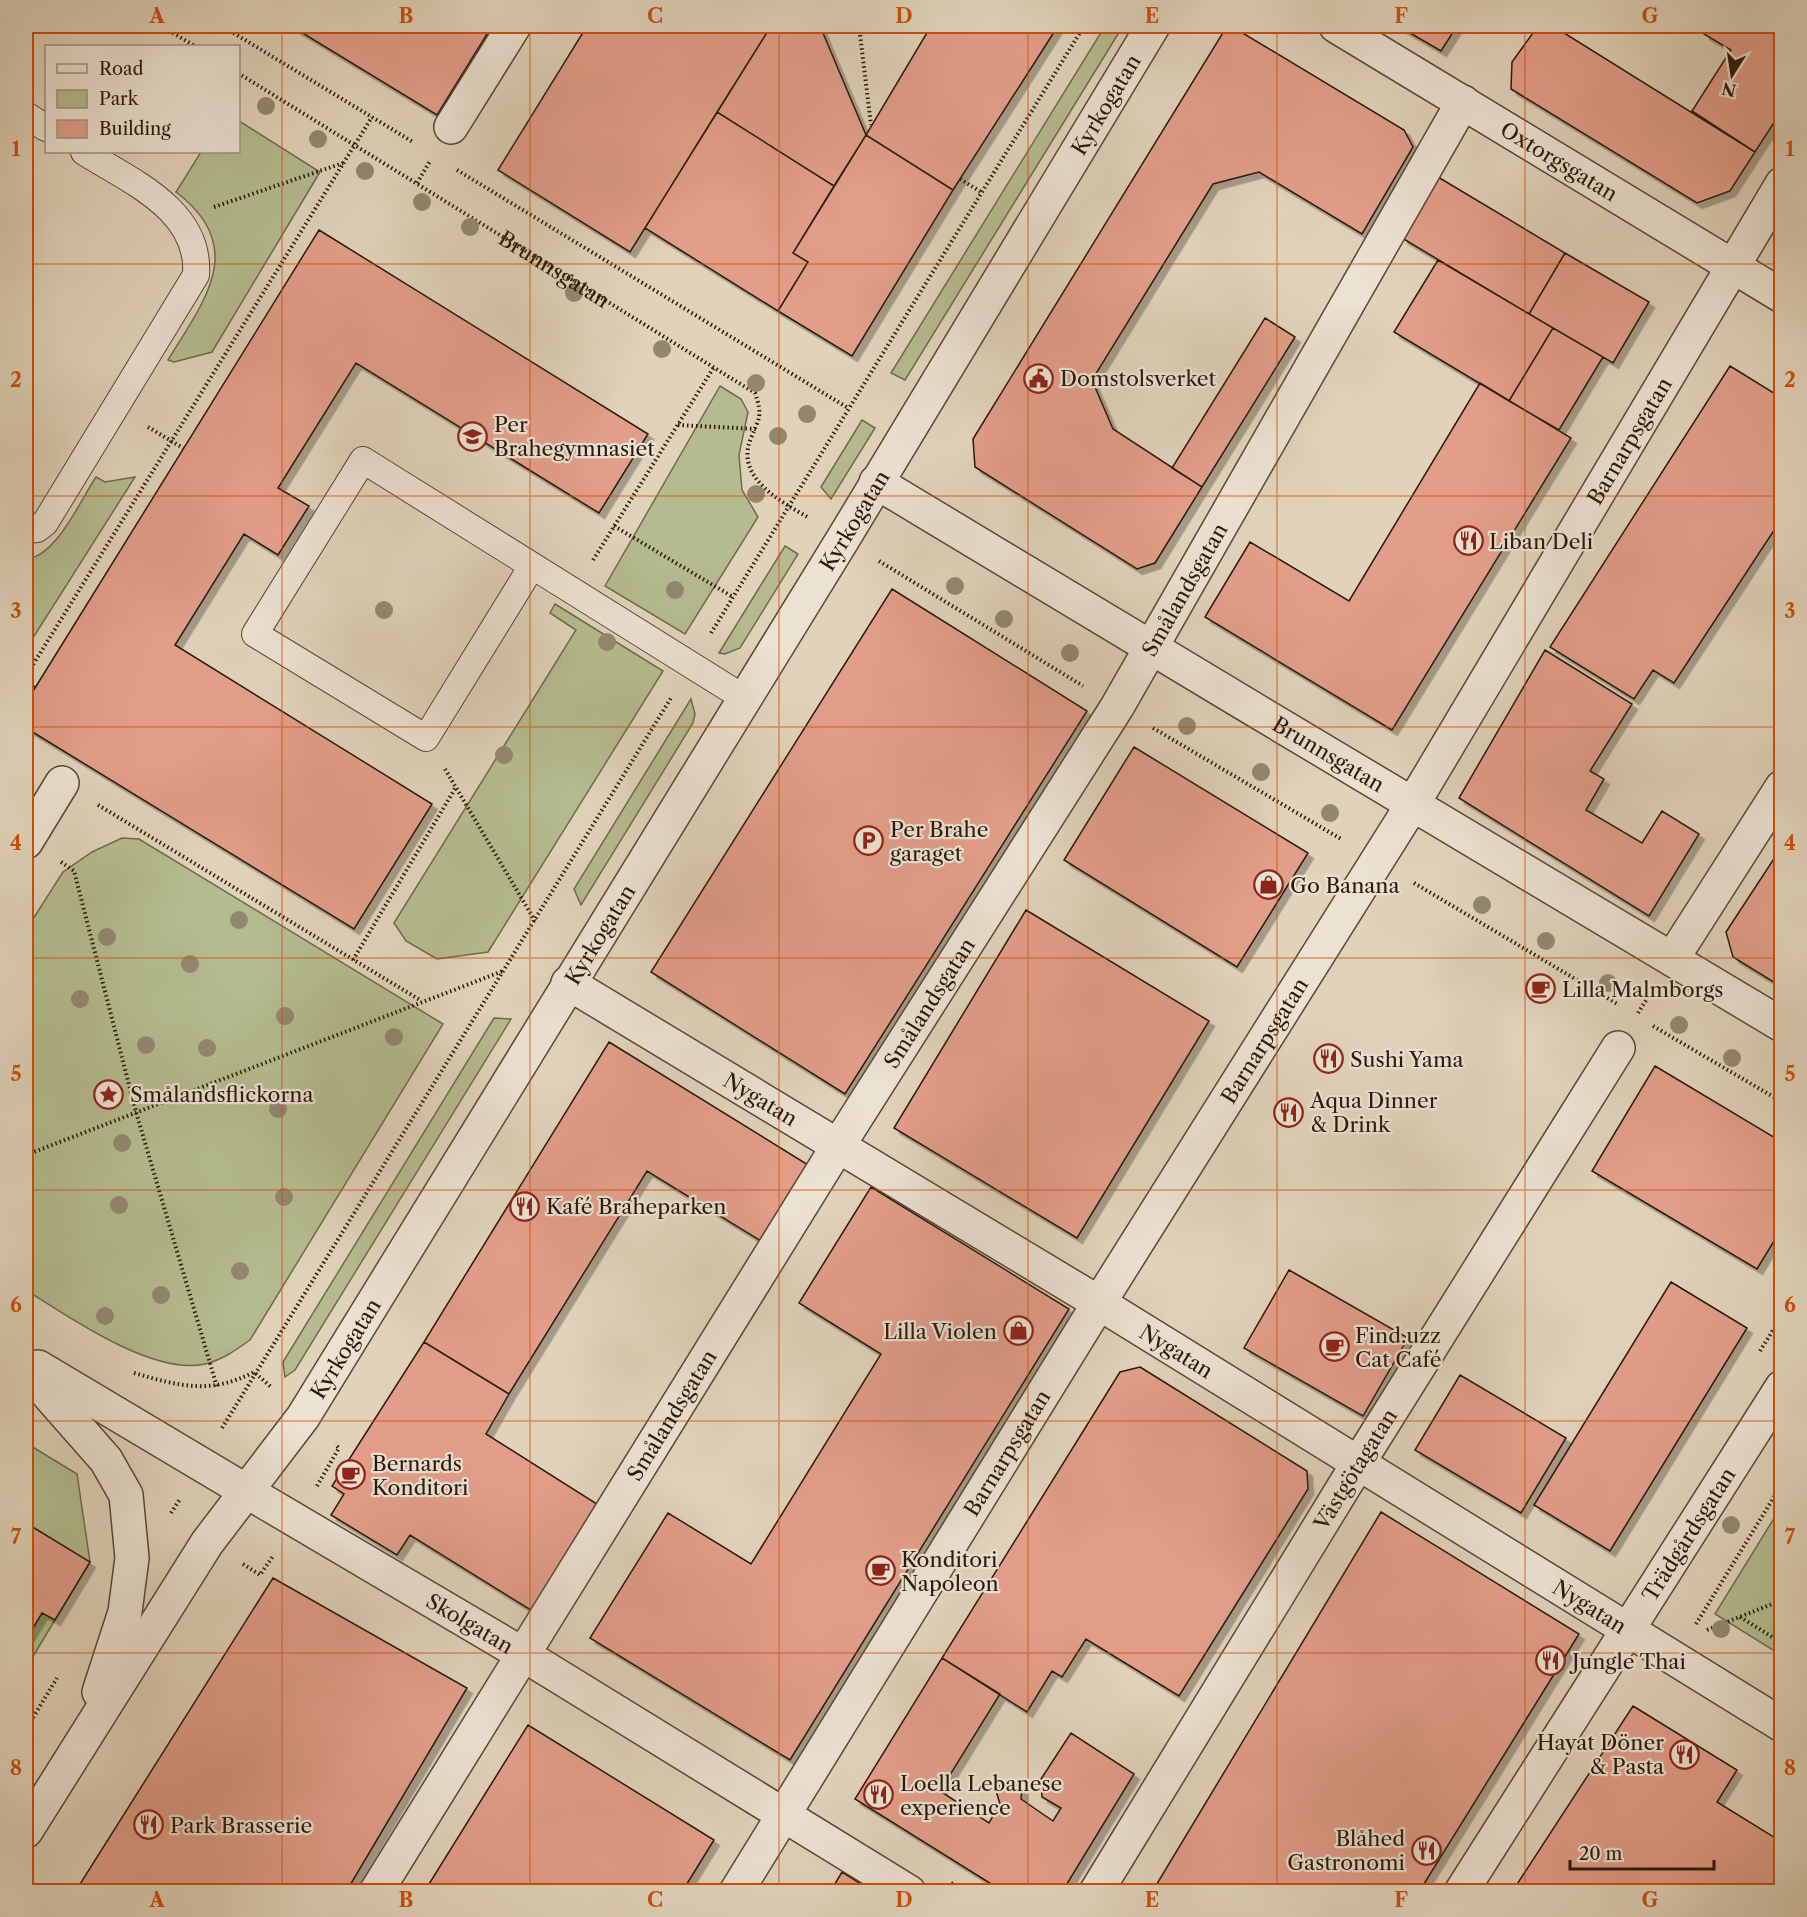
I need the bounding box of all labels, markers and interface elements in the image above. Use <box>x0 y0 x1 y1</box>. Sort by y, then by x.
text: A <box>148 4 165 28</box>
text: B <box>399 4 414 28</box>
text: C <box>647 4 663 28</box>
text: D <box>895 4 913 28</box>
text: E <box>1145 4 1159 28</box>
text: F <box>1394 4 1408 28</box>
text: G <box>1642 4 1659 28</box>
legend <box>45 45 240 153</box>
north arrow <box>1702 45 1762 105</box>
street label: Kyrkogatan <box>1066 50 1145 159</box>
text: Road <box>99 58 144 80</box>
text: N <box>1720 78 1738 101</box>
text: Park <box>99 88 140 110</box>
street label: Oxtorgsgatan <box>1496 116 1622 206</box>
text: Building <box>99 118 171 140</box>
text: 1 <box>12 137 21 161</box>
text: 1 <box>1786 137 1795 161</box>
street label: Brunnsgatan <box>494 225 614 312</box>
public building icon: Domstolsverket <box>1023 362 1055 394</box>
place label: Domstolsverket <box>1060 366 1216 391</box>
text: 2 <box>10 368 22 392</box>
text: 2 <box>1784 368 1796 392</box>
street label: Barnarpsgatan <box>1582 373 1677 509</box>
place label: Per Brahegymnasiet <box>494 412 655 461</box>
school or university icon: Per Brahegymnasiet <box>457 420 489 452</box>
street label: Kyrkogatan <box>814 466 894 575</box>
street label: Smålandsgatan <box>1136 518 1232 661</box>
restaurant icon: Liban Deli <box>1452 525 1484 557</box>
place label: Liban Deli <box>1489 529 1593 554</box>
text: 3 <box>10 599 22 623</box>
text: 3 <box>1784 599 1796 623</box>
street label: Brunnsgatan <box>1268 711 1389 797</box>
place label: Per Brahe garaget <box>890 817 988 866</box>
parking icon: Per Brahe garaget <box>853 825 885 857</box>
text: 4 <box>10 831 22 855</box>
text: 4 <box>1784 831 1796 855</box>
shop icon: Go Banana <box>1253 869 1285 901</box>
place label: Go Banana <box>1290 873 1401 898</box>
street label: Kyrkogatan <box>560 880 640 989</box>
street label: Smålandsgatan <box>878 933 980 1073</box>
street label: Barnarpsgatan <box>1215 973 1313 1108</box>
cafe icon: Lilla Malmborgs <box>1525 973 1557 1005</box>
place label: Lilla Malmborgs <box>1562 977 1723 1002</box>
restaurant icon: Sushi Yama <box>1313 1043 1345 1075</box>
place label: Sushi Yama <box>1350 1047 1465 1072</box>
text: 5 <box>10 1062 22 1086</box>
text: 5 <box>1784 1062 1796 1086</box>
street label: Nygatan <box>719 1067 802 1131</box>
place icon: Smålandsflickorna <box>93 1078 125 1110</box>
place label: Smålandsflickorna <box>130 1082 314 1107</box>
place label: Aqua Dinner & Drink <box>1309 1088 1438 1137</box>
restaurant icon: Aqua Dinner & Drink <box>1273 1096 1305 1128</box>
restaurant icon: Kafé Braheparken <box>509 1190 541 1222</box>
place label: Kafé Braheparken <box>546 1194 726 1219</box>
text: 6 <box>10 1293 22 1317</box>
text: 6 <box>1784 1293 1796 1317</box>
street label: Kyrkogatan <box>305 1294 385 1403</box>
shop icon: Lilla Violen <box>1002 1315 1034 1347</box>
place label: Lilla Violen <box>883 1319 997 1344</box>
street label: Nygatan <box>1135 1319 1218 1383</box>
place label: Find.uzz Cat Café <box>1355 1323 1442 1372</box>
cafe icon: Find.uzz Cat Café <box>1318 1331 1350 1363</box>
street label: Smålandsgatan <box>621 1345 721 1485</box>
street label: Barnarpsgatan <box>958 1385 1055 1520</box>
street label: Västgötagatan <box>1308 1404 1402 1535</box>
place label: Bernards Konditori <box>372 1451 468 1500</box>
cafe icon: Bernards Konditori <box>335 1459 367 1491</box>
street label: Trädgårdsgatan <box>1637 1463 1740 1606</box>
text: 7 <box>11 1525 22 1549</box>
text: 7 <box>1785 1525 1796 1549</box>
place label: Konditori Napoleon <box>901 1547 999 1596</box>
cafe icon: Konditori Napoleon <box>864 1555 896 1587</box>
street label: Nygatan <box>1549 1574 1631 1638</box>
street label: Skolgatan <box>422 1588 518 1658</box>
restaurant icon: Jungle Thai <box>1535 1645 1567 1677</box>
place label: Jungle Thai <box>1569 1649 1686 1674</box>
place label: Hayat Döner & Pasta <box>1537 1730 1665 1779</box>
restaurant icon: Hayat Döner & Pasta <box>1669 1738 1701 1770</box>
text: 8 <box>10 1756 22 1780</box>
text: 8 <box>1784 1756 1796 1780</box>
place label: Loella Lebanese experience <box>900 1771 1062 1820</box>
restaurant icon: Loella Lebanese experience <box>863 1779 895 1811</box>
restaurant icon: Park Brasserie <box>133 1809 165 1841</box>
place label: Park Brasserie <box>170 1813 312 1838</box>
place label: Blåhed Gastronomi <box>1287 1826 1405 1875</box>
scale bar <box>1570 1833 1714 1871</box>
restaurant icon: Blåhed Gastronomi <box>1410 1834 1442 1866</box>
text: 20 m <box>1579 1843 1623 1865</box>
text: A <box>148 1888 165 1912</box>
text: B <box>399 1888 414 1912</box>
text: C <box>647 1888 663 1912</box>
text: D <box>895 1888 913 1912</box>
text: E <box>1145 1888 1159 1912</box>
text: F <box>1394 1888 1408 1912</box>
text: G <box>1642 1888 1659 1912</box>

